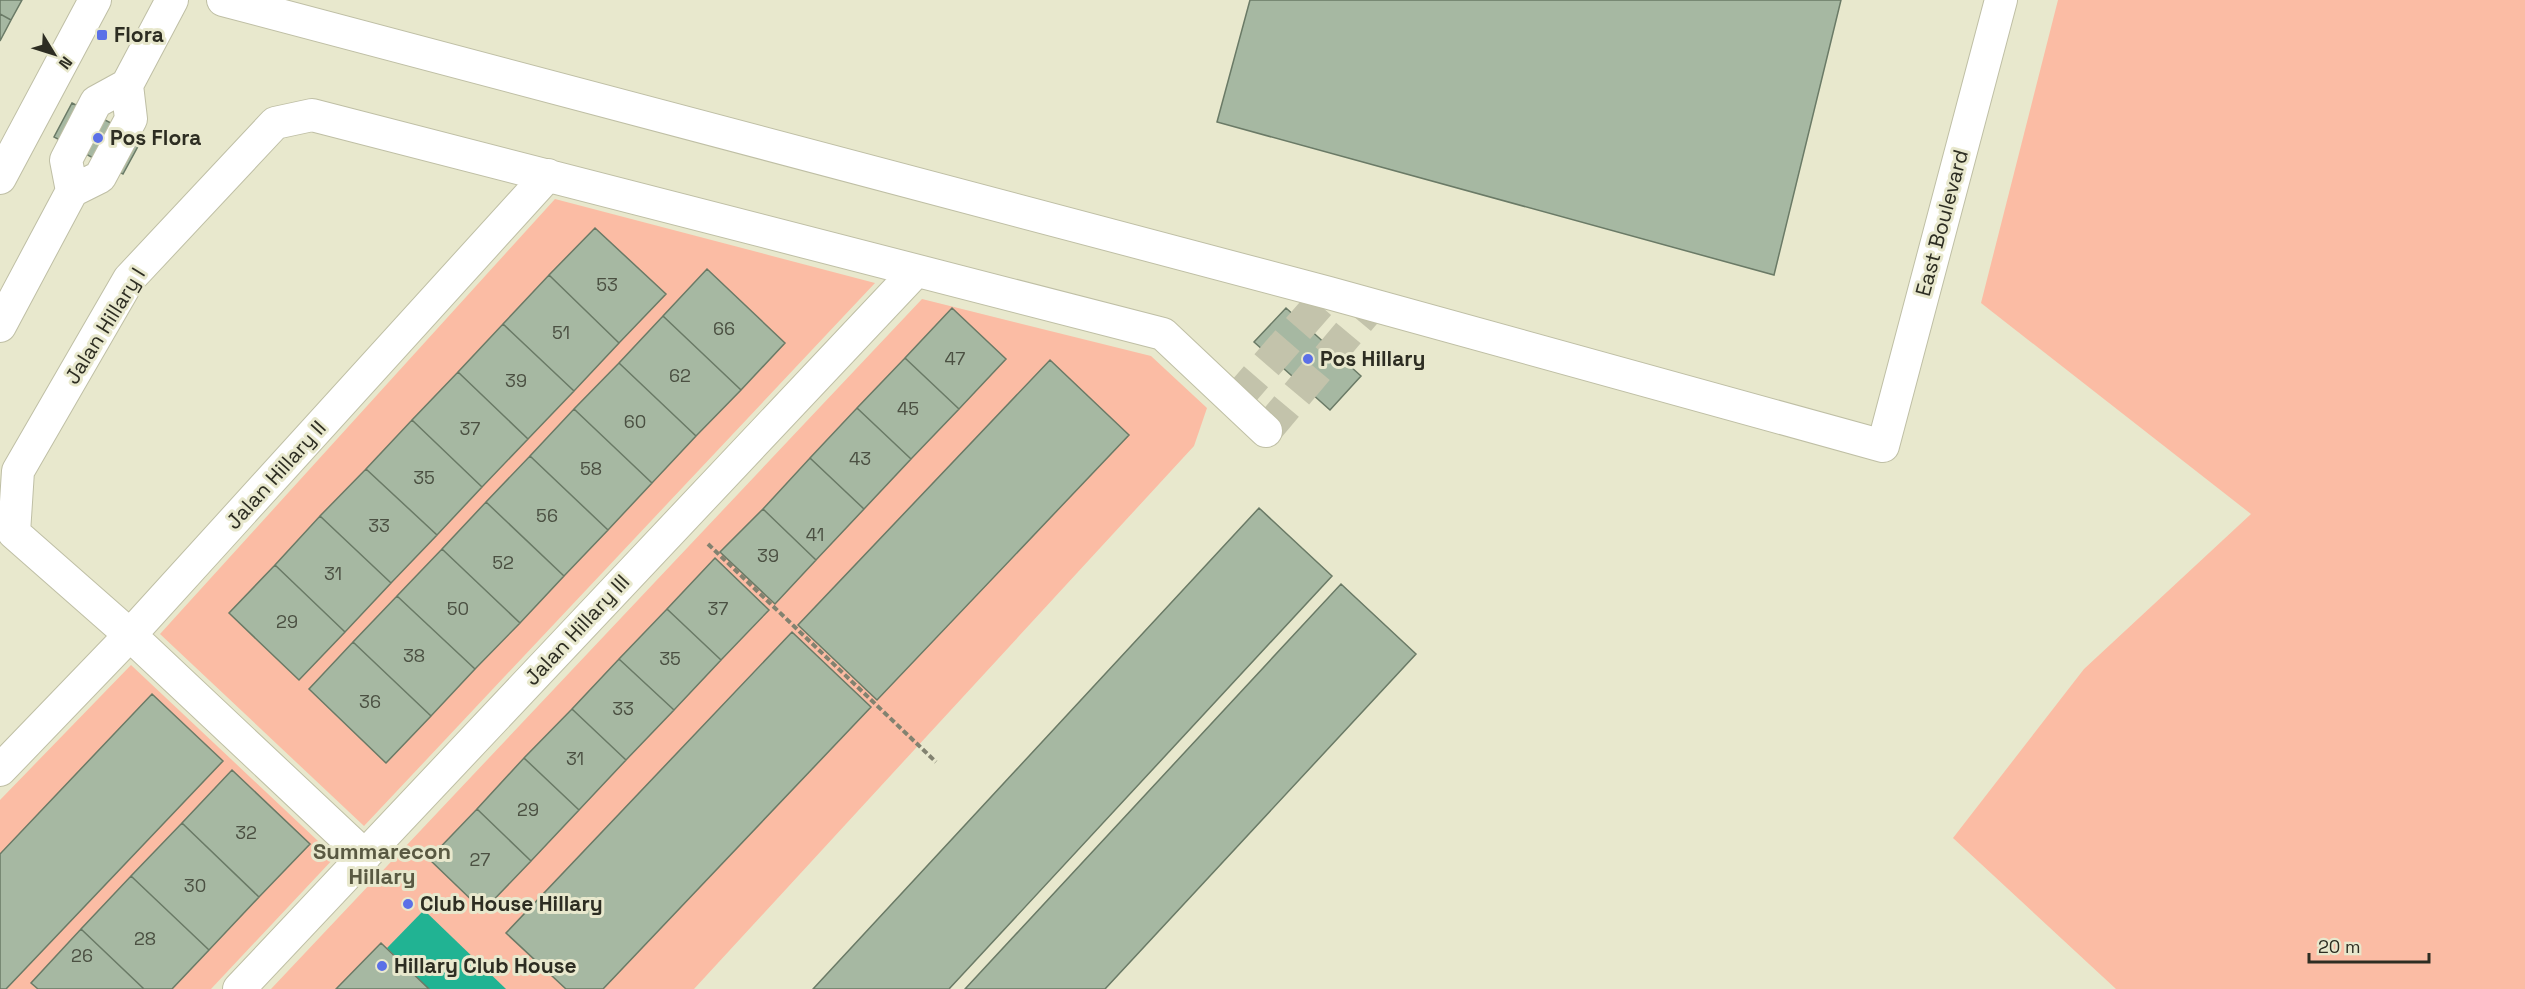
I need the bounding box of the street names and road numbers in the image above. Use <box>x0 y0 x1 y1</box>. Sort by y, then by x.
street label: East Boulevard <box>1909 147 1974 299</box>
street label: Jalan Hillary I <box>58 263 151 389</box>
street label: Jalan Hillary II <box>220 415 332 535</box>
street label: Jalan Hillary III <box>518 568 635 691</box>

